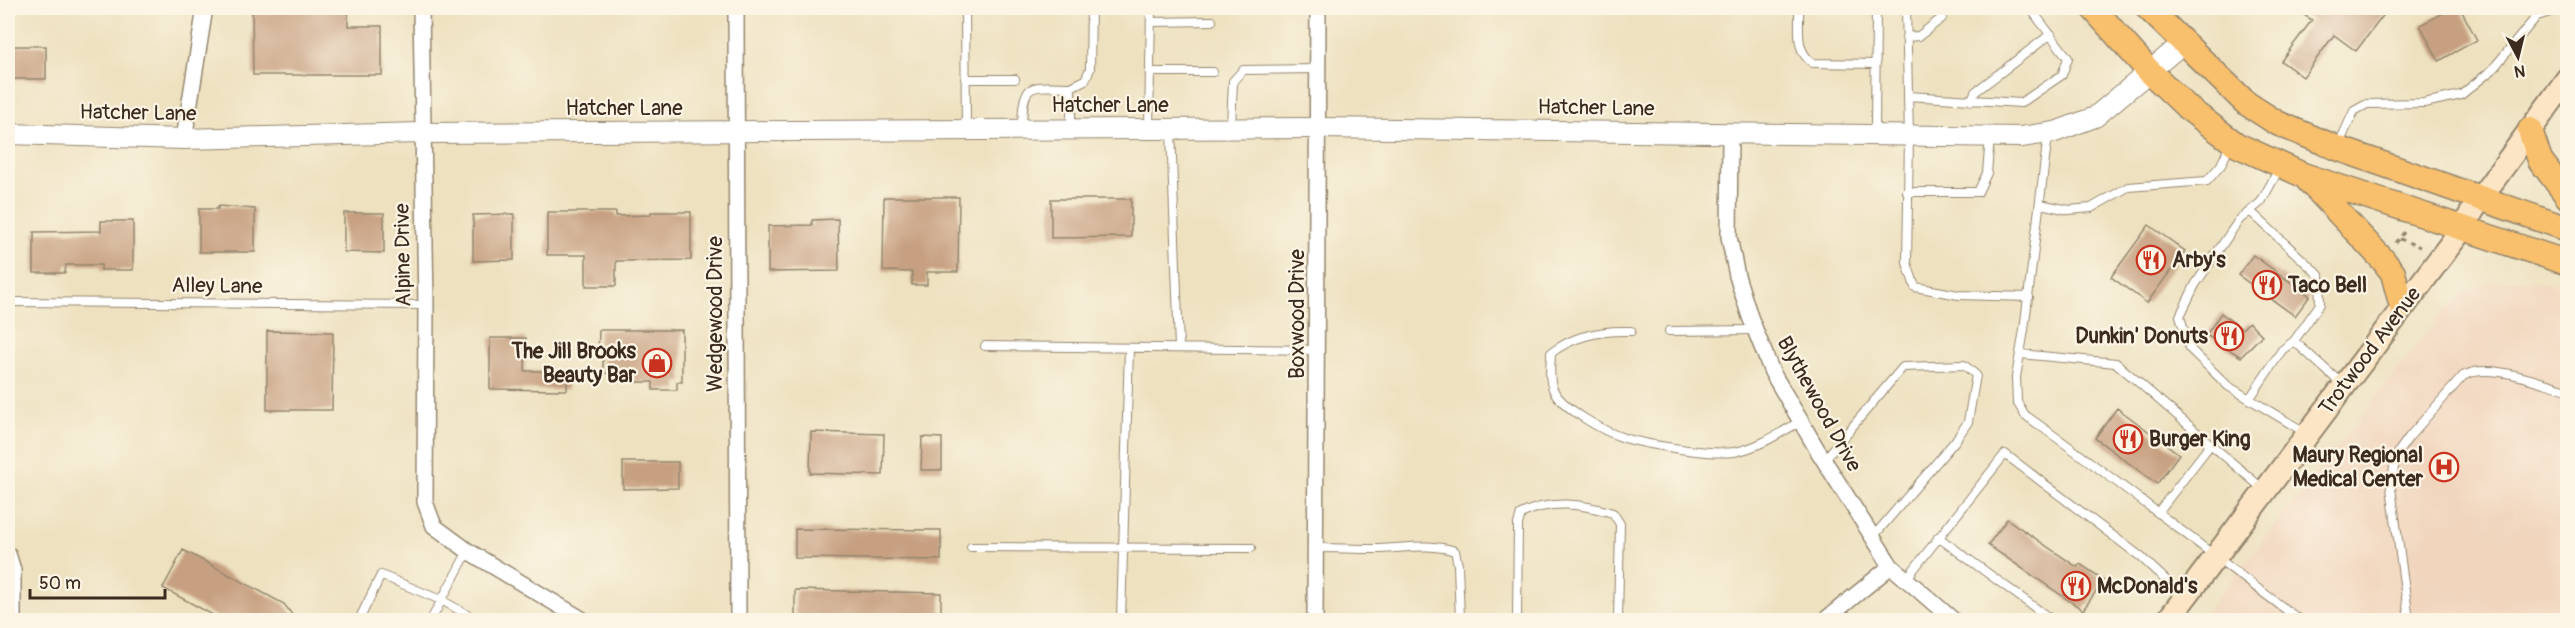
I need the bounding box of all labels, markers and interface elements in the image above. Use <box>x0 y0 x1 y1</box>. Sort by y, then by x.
north arrow <box>2488 27 2548 87</box>
text: N <box>2513 60 2526 82</box>
street label: Hatcher Lane <box>1051 92 1169 119</box>
street label: Hatcher Lane <box>1537 93 1655 123</box>
street label: Hatcher Lane <box>565 95 683 122</box>
street label: Hatcher Lane <box>79 98 197 128</box>
street label: Alpine Drive <box>389 202 417 307</box>
street label: Wedgewood Drive <box>702 235 729 392</box>
restaurant icon: Arby's <box>2135 244 2167 276</box>
place label: Arby's <box>2172 247 2226 274</box>
street label: Boxwood Drive <box>1284 248 1311 379</box>
restaurant icon: Taco Bell <box>2251 269 2283 301</box>
street label: Alley Lane <box>171 272 263 300</box>
place label: Taco Bell <box>2287 272 2367 299</box>
street label: Trotwood Avenue <box>2313 281 2428 421</box>
restaurant icon: Dunkin' Donuts <box>2213 320 2245 352</box>
place label: Dunkin' Donuts <box>2075 323 2209 350</box>
street label: Blythewood Drive <box>1771 331 1868 477</box>
place label: The Jill Brooks Beauty Bar <box>511 338 637 389</box>
shop icon: The Jill Brooks Beauty Bar <box>641 347 673 379</box>
restaurant icon: Burger King <box>2112 423 2144 455</box>
place label: Burger King <box>2149 426 2251 453</box>
place label: Maury Regional Medical Center <box>2292 442 2423 493</box>
hospital icon: Maury Regional Medical Center <box>2428 451 2460 483</box>
scale bar <box>30 562 165 600</box>
restaurant icon: McDonald's <box>2060 570 2092 602</box>
text: 50 m <box>39 572 81 595</box>
place label: McDonald's <box>2097 573 2198 600</box>

